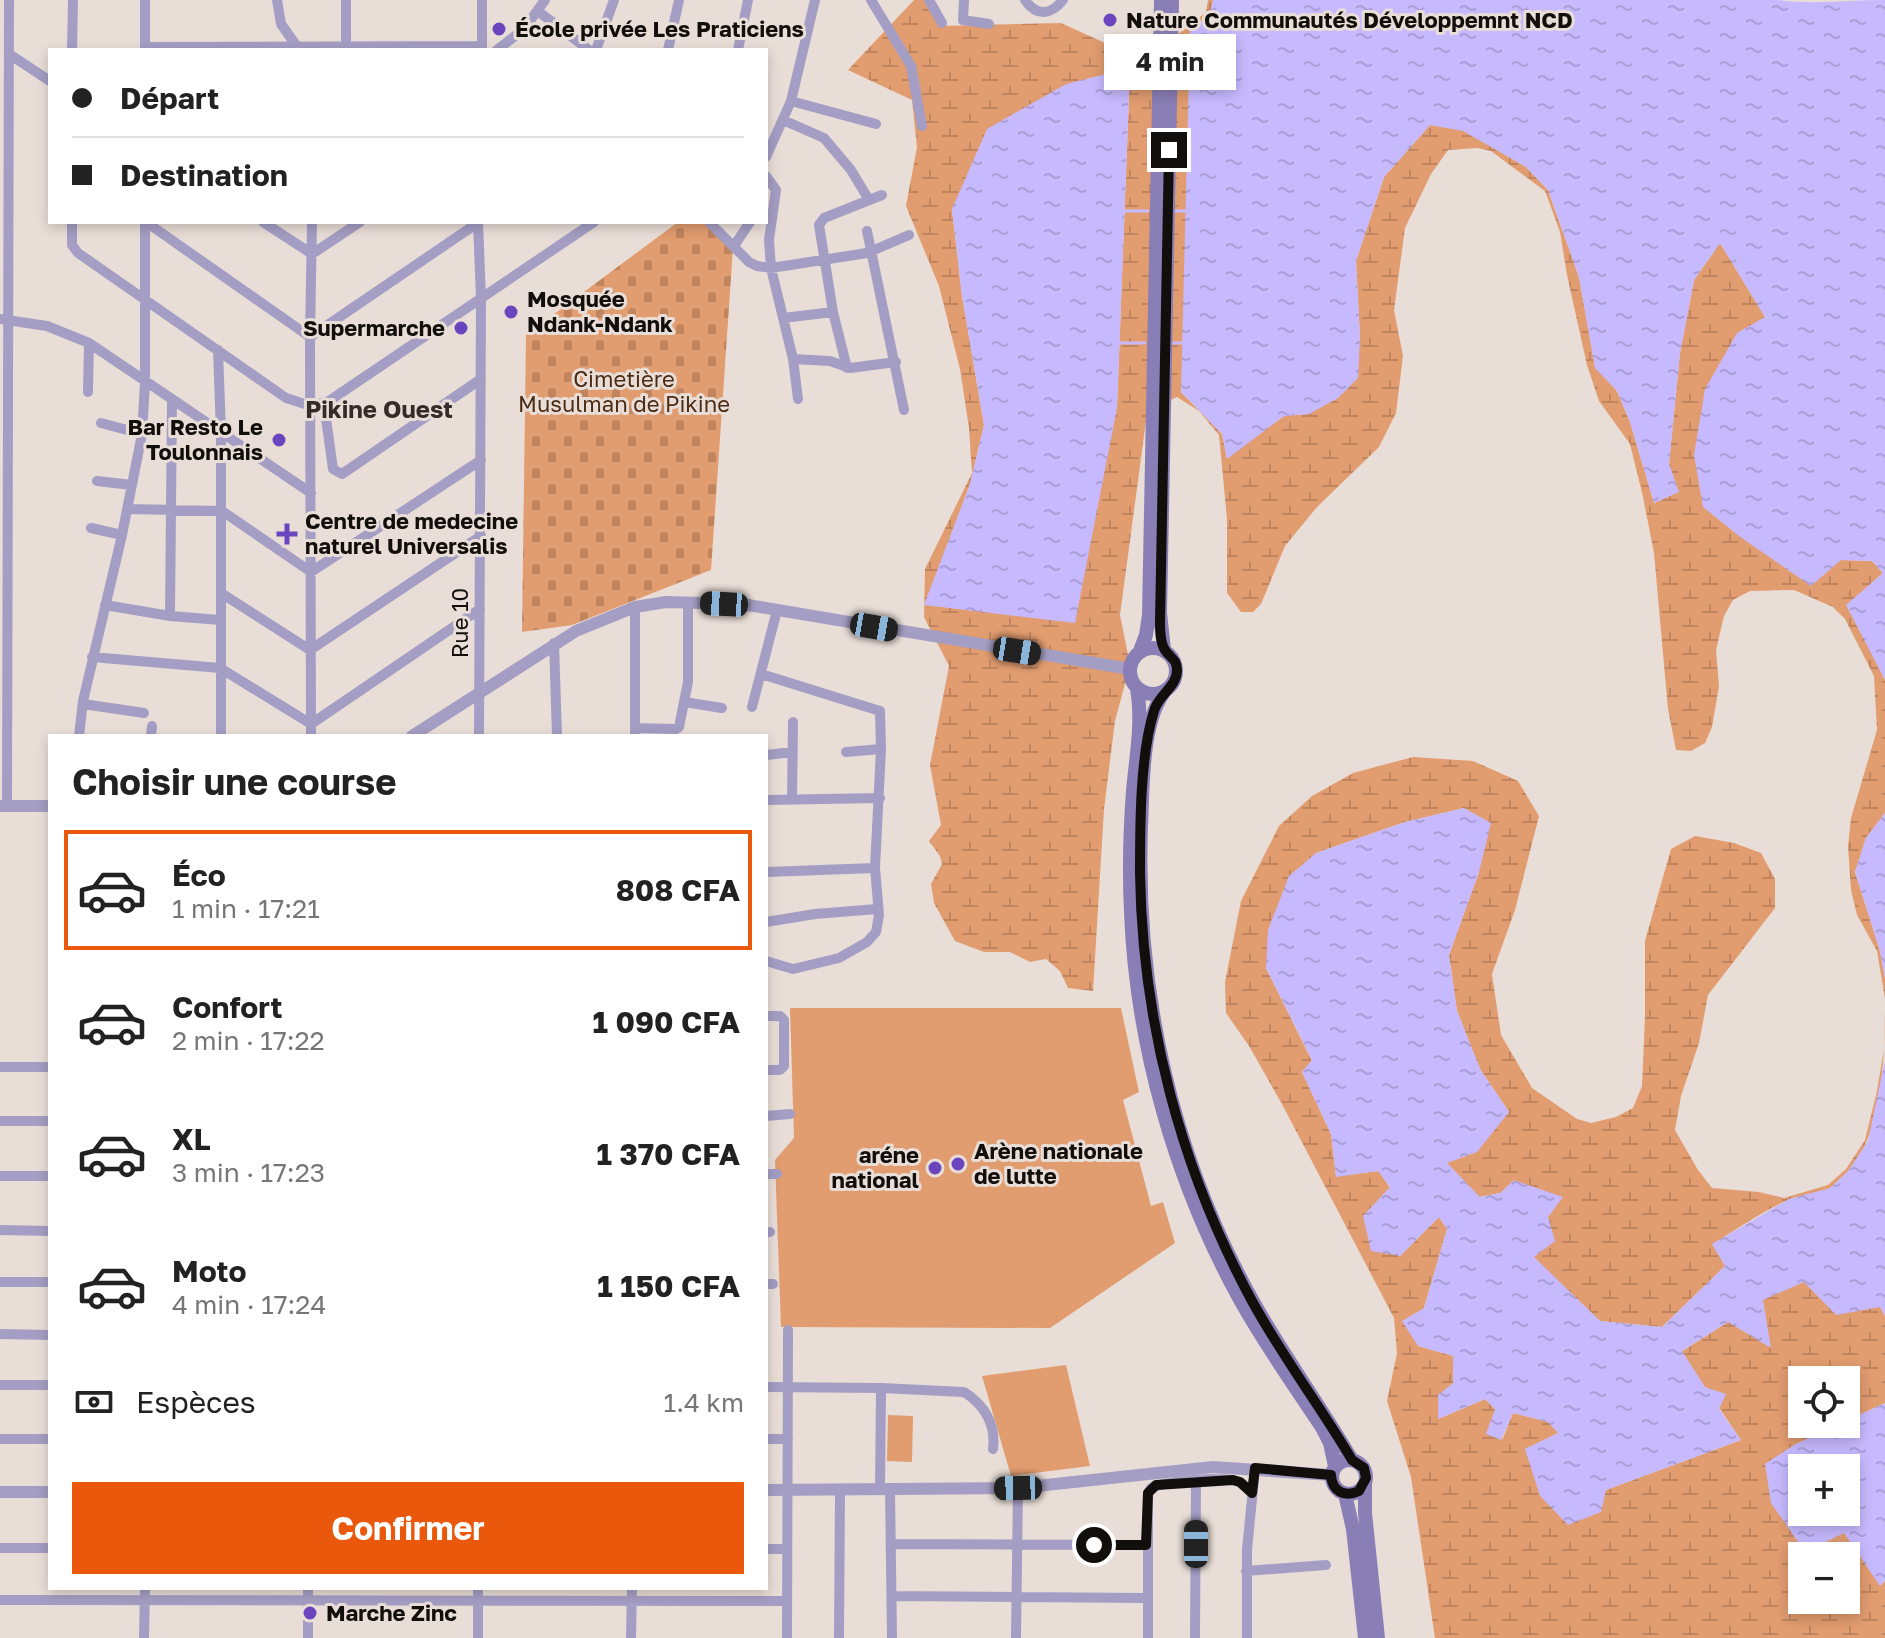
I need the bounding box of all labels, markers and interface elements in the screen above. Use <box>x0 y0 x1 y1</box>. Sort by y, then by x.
place label: Nature Communautés Développemnt NCD <box>1126 6 1573 33</box>
marker: Nature Communautés Développemnt NCD <box>1101 11 1119 29</box>
place label: École privée Les Praticiens <box>515 15 804 42</box>
marker: École privée Les Praticiens <box>490 20 508 38</box>
callout: 4 min <box>1103 34 1235 90</box>
text: 4 min <box>1136 46 1204 77</box>
text: Départ <box>120 80 219 116</box>
route end <box>1151 132 1187 168</box>
text: Destination <box>120 157 288 193</box>
place label: Mosquée Ndank-Ndank <box>527 285 673 337</box>
marker: Mosquée Ndank-Ndank <box>502 303 520 321</box>
place label: Supermarche <box>303 314 445 341</box>
marker: Supermarche <box>452 319 470 337</box>
park label: Cimetière Musulman de Pikine <box>518 365 730 417</box>
district label: Pikine Ouest <box>305 394 453 423</box>
place label: Bar Resto Le Toulonnais <box>127 413 263 465</box>
marker: Bar Resto Le Toulonnais <box>270 431 288 449</box>
place label: Centre de medecine naturel Universalis <box>305 507 518 559</box>
marker: Centre de medecine naturel Universalis <box>276 523 298 545</box>
street label: Rue 10 <box>446 588 473 658</box>
car <box>699 591 749 617</box>
car <box>848 611 900 643</box>
car <box>991 635 1043 667</box>
text: Choisir une course <box>72 760 396 803</box>
icon: car <box>76 854 148 926</box>
text: Éco <box>172 857 226 893</box>
text: 808 CFA <box>616 872 740 908</box>
text: 1 min · 17:21 <box>172 893 320 924</box>
icon: car <box>76 986 148 1058</box>
text: Confort <box>172 989 283 1025</box>
text: 1 090 CFA <box>593 1004 740 1040</box>
text: 2 min · 17:22 <box>172 1025 325 1056</box>
icon: car <box>76 1118 148 1190</box>
text: XL <box>172 1121 211 1157</box>
text: 1 370 CFA <box>596 1136 740 1172</box>
place label: Arène nationale de lutte <box>974 1137 1143 1189</box>
place label: aréne national <box>831 1141 919 1193</box>
marker: Arène nationale de lutte <box>949 1155 967 1173</box>
text: 3 min · 17:23 <box>172 1157 325 1188</box>
marker: aréne national <box>926 1159 944 1177</box>
icon: car <box>76 1250 148 1322</box>
text: Moto <box>172 1253 247 1289</box>
text: 1 150 CFA <box>597 1268 740 1304</box>
text: 4 min · 17:24 <box>172 1289 326 1320</box>
map controls <box>1788 1366 1860 1614</box>
button: locate <box>1788 1366 1860 1438</box>
icon: cash <box>72 1380 116 1424</box>
text: Espèces <box>136 1384 256 1420</box>
text: 1.4 km <box>664 1387 744 1418</box>
button: + <box>1788 1454 1860 1526</box>
car <box>994 1476 1042 1500</box>
button: Confirmer <box>72 1482 744 1574</box>
car <box>1184 1520 1208 1568</box>
route start <box>1076 1527 1112 1563</box>
button: − <box>1788 1542 1860 1614</box>
place label: Marche Zinc <box>326 1599 457 1626</box>
marker: Marche Zinc <box>301 1604 319 1622</box>

